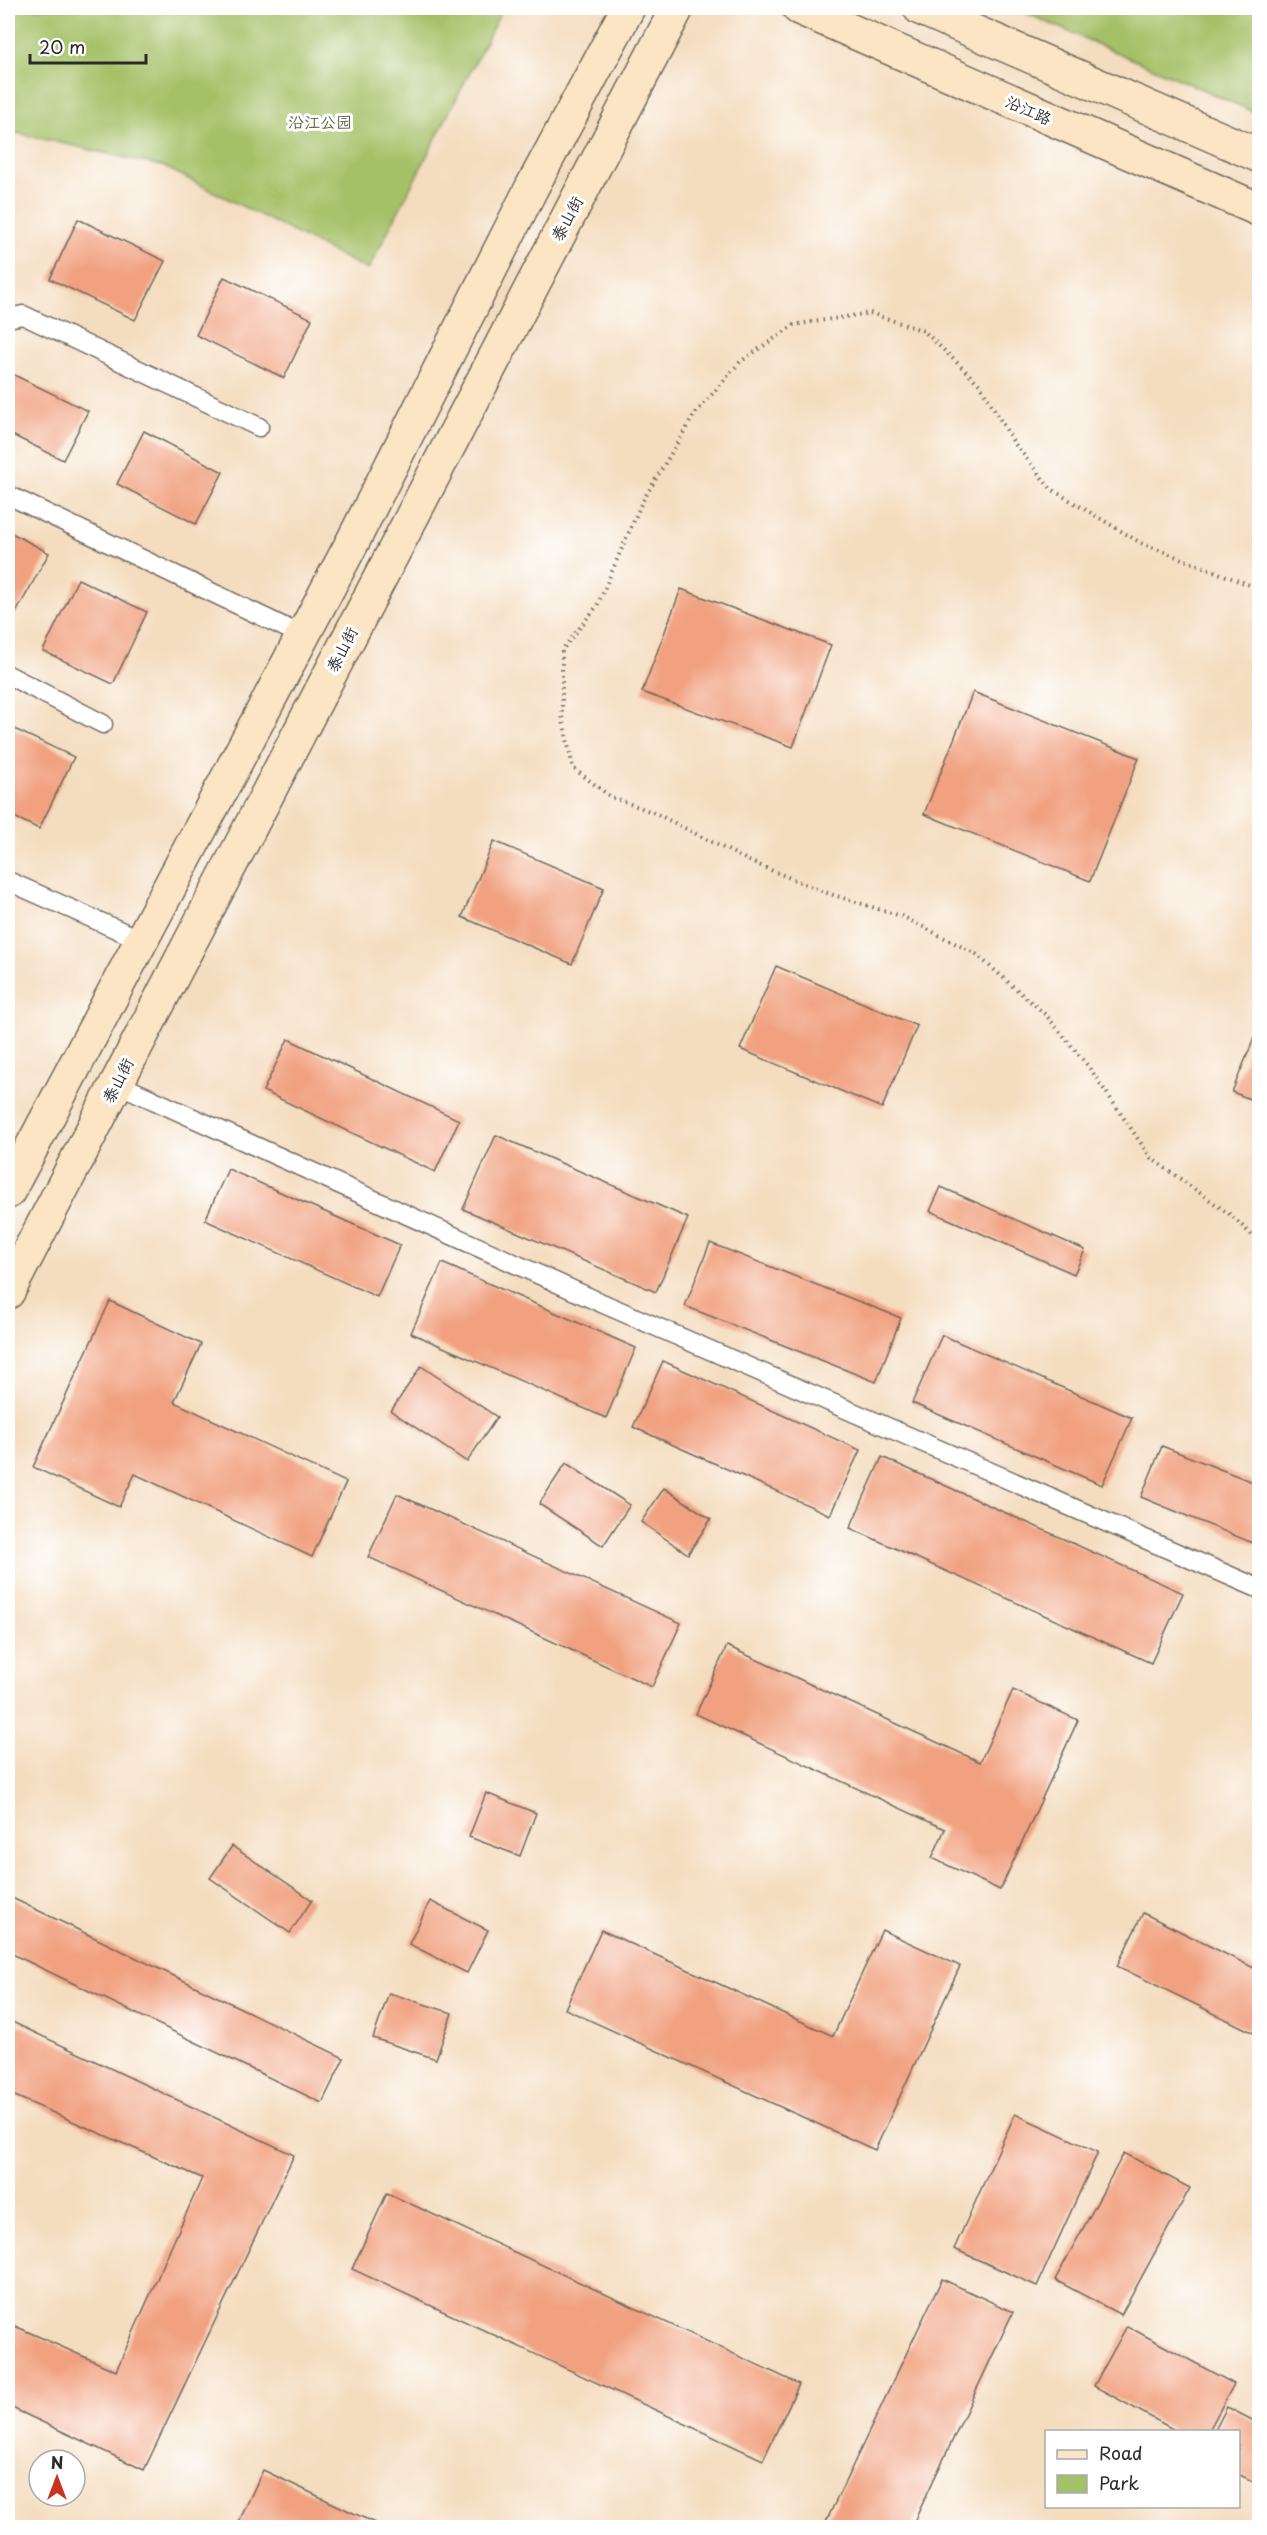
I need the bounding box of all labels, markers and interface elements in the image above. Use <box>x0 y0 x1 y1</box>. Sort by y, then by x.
scale bar <box>30 27 146 65</box>
text: 20 m <box>39 33 85 60</box>
street label: 沿江路 <box>1002 88 1056 130</box>
park label: 沿江公园 <box>288 109 352 133</box>
street label: 泰山街 <box>544 191 588 245</box>
street label: 泰山街 <box>319 622 363 676</box>
street label: 泰山街 <box>95 1053 139 1107</box>
legend <box>1045 2430 1240 2508</box>
text: Road <box>1099 2439 1143 2466</box>
north arrow <box>27 2448 87 2508</box>
text: N <box>51 2450 63 2474</box>
text: Park <box>1099 2469 1139 2496</box>

